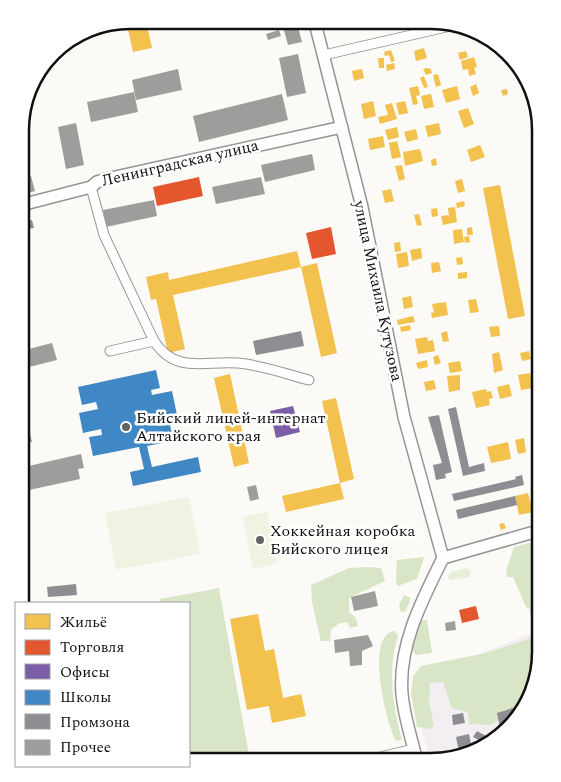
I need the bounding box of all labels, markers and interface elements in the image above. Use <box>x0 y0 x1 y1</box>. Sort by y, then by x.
street label: Ленинградская улица <box>99 133 261 193</box>
street label: улица Михаила Кутузова <box>347 197 409 384</box>
place label: Бийский лицей-интернат Алтайского края <box>136 406 326 448</box>
marker: Бийский лицей-интернат Алтайского края <box>120 421 132 433</box>
place label: Хоккейная коробка Бийского лицея <box>270 519 415 561</box>
marker: Хоккейная коробка Бийского лицея <box>254 534 266 546</box>
legend <box>15 602 190 767</box>
text: Жильё <box>60 611 107 634</box>
text: Торговля <box>60 636 124 659</box>
text: Офисы <box>60 661 109 684</box>
text: Школы <box>60 686 111 709</box>
text: Промзона <box>60 711 131 734</box>
text: Прочее <box>60 736 111 759</box>

